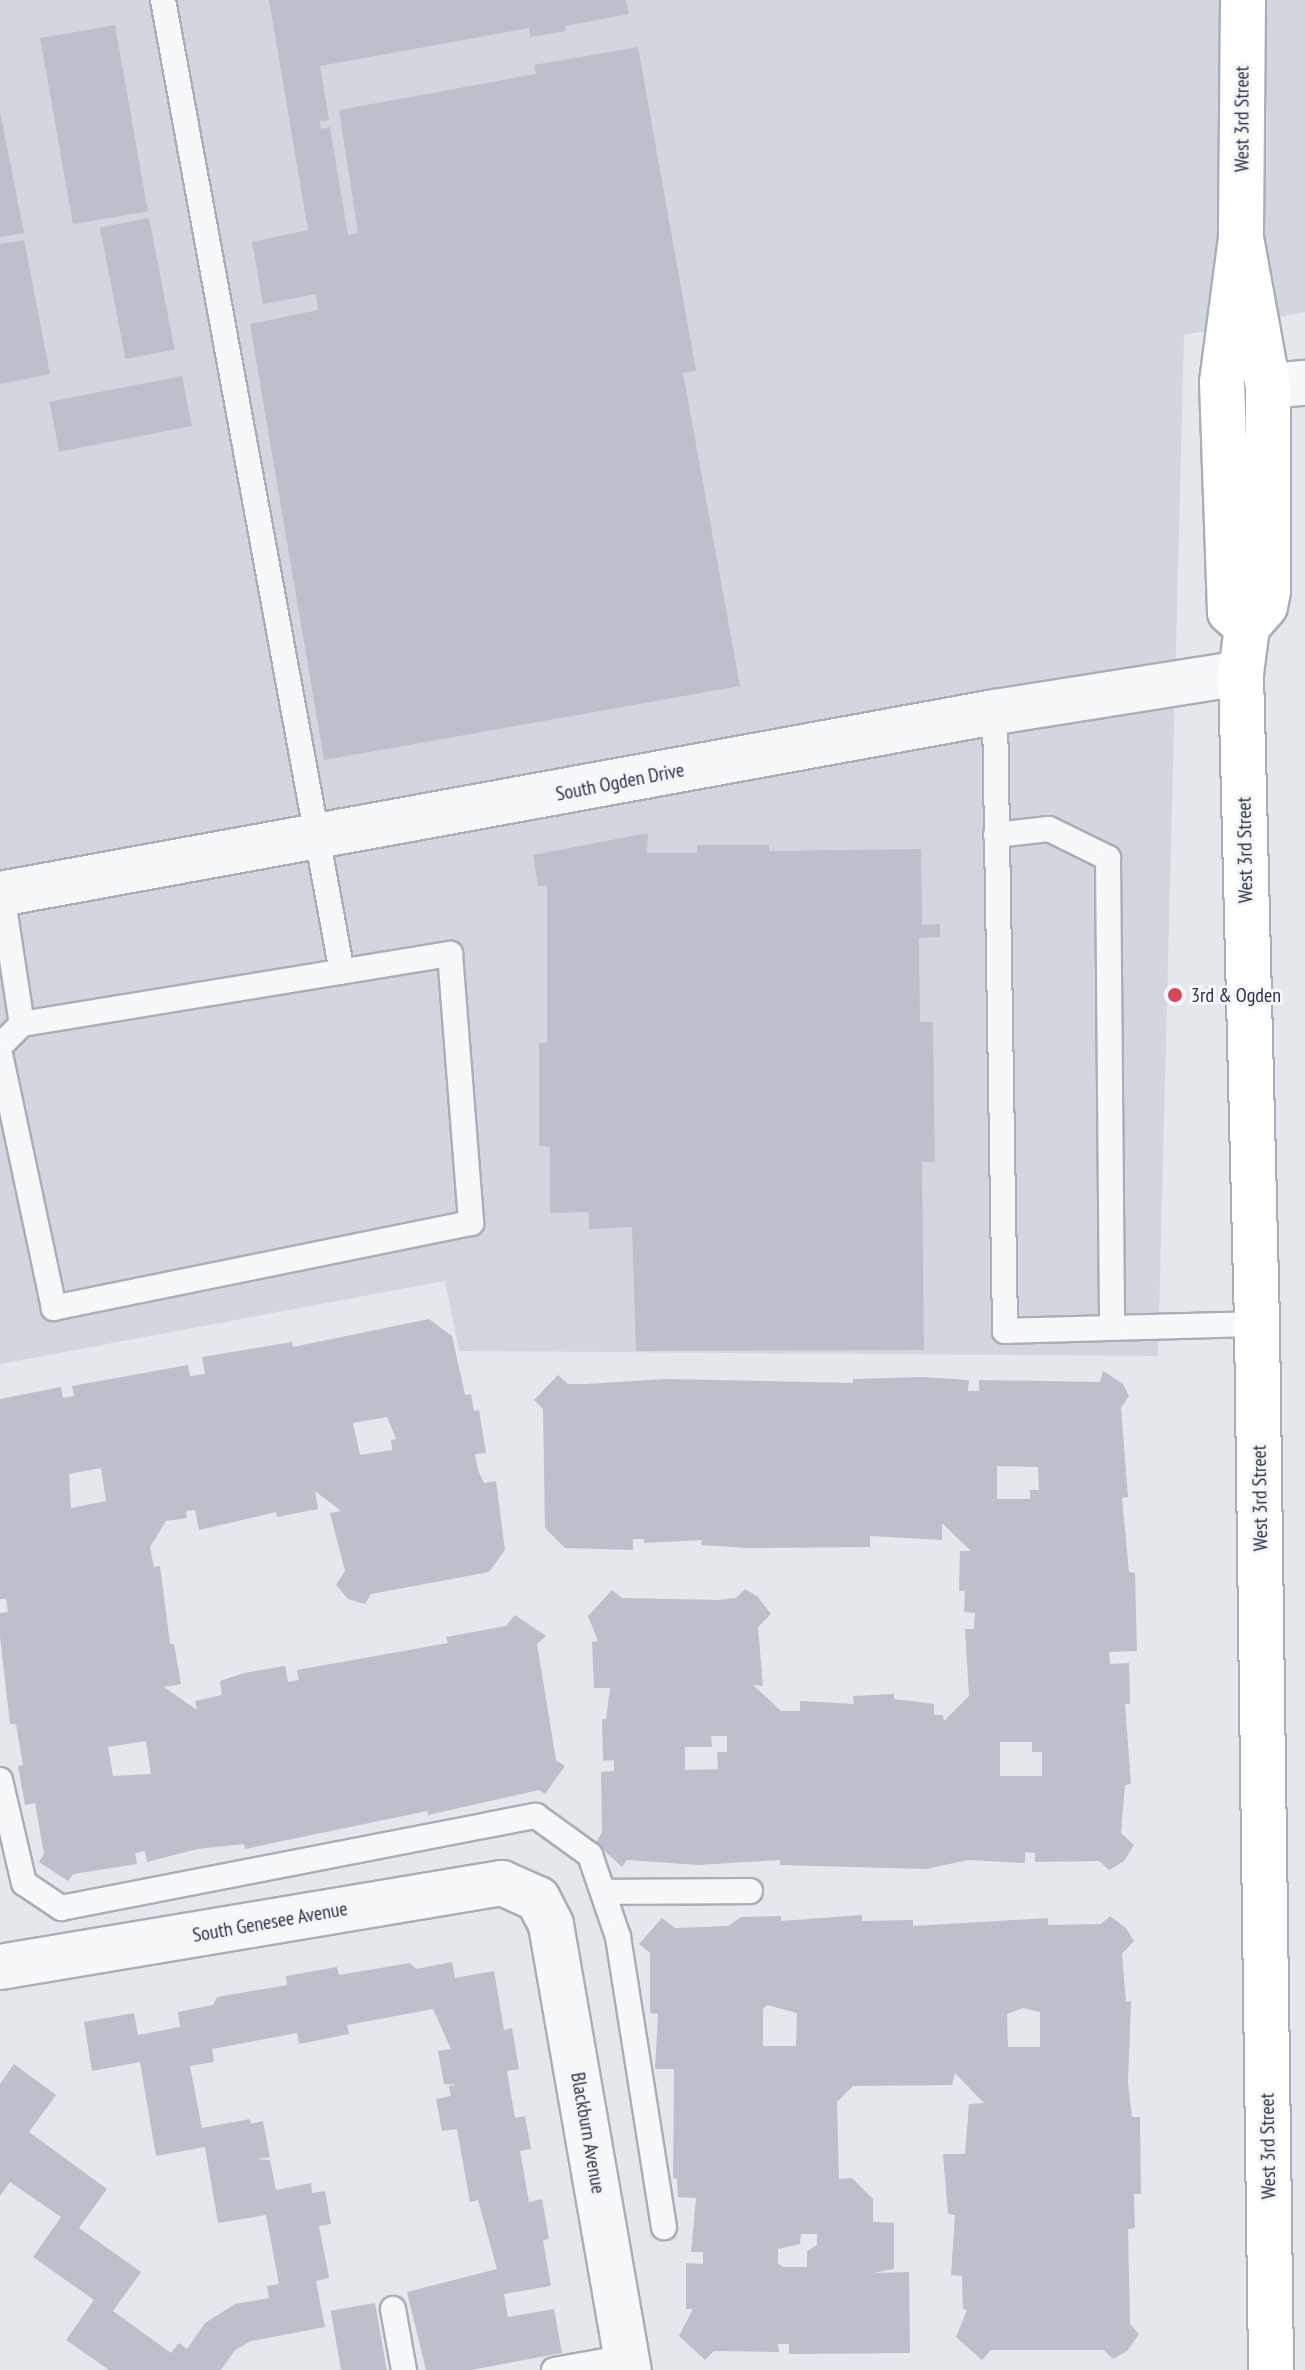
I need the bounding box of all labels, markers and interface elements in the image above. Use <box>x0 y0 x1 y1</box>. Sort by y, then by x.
street label: West 3rd Street <box>1230 66 1254 172</box>
street label: South Ogden Drive <box>554 758 686 806</box>
street label: West 3rd Street <box>1232 797 1258 903</box>
place label: 3rd & Ogden <box>1191 983 1281 1007</box>
marker: 3rd & Ogden <box>1166 986 1184 1004</box>
street label: West 3rd Street <box>1247 1445 1273 1551</box>
street label: South Genesee Avenue <box>190 1897 350 1947</box>
street label: Blackburn Avenue <box>565 2070 611 2196</box>
street label: West 3rd Street <box>1255 2093 1281 2199</box>

